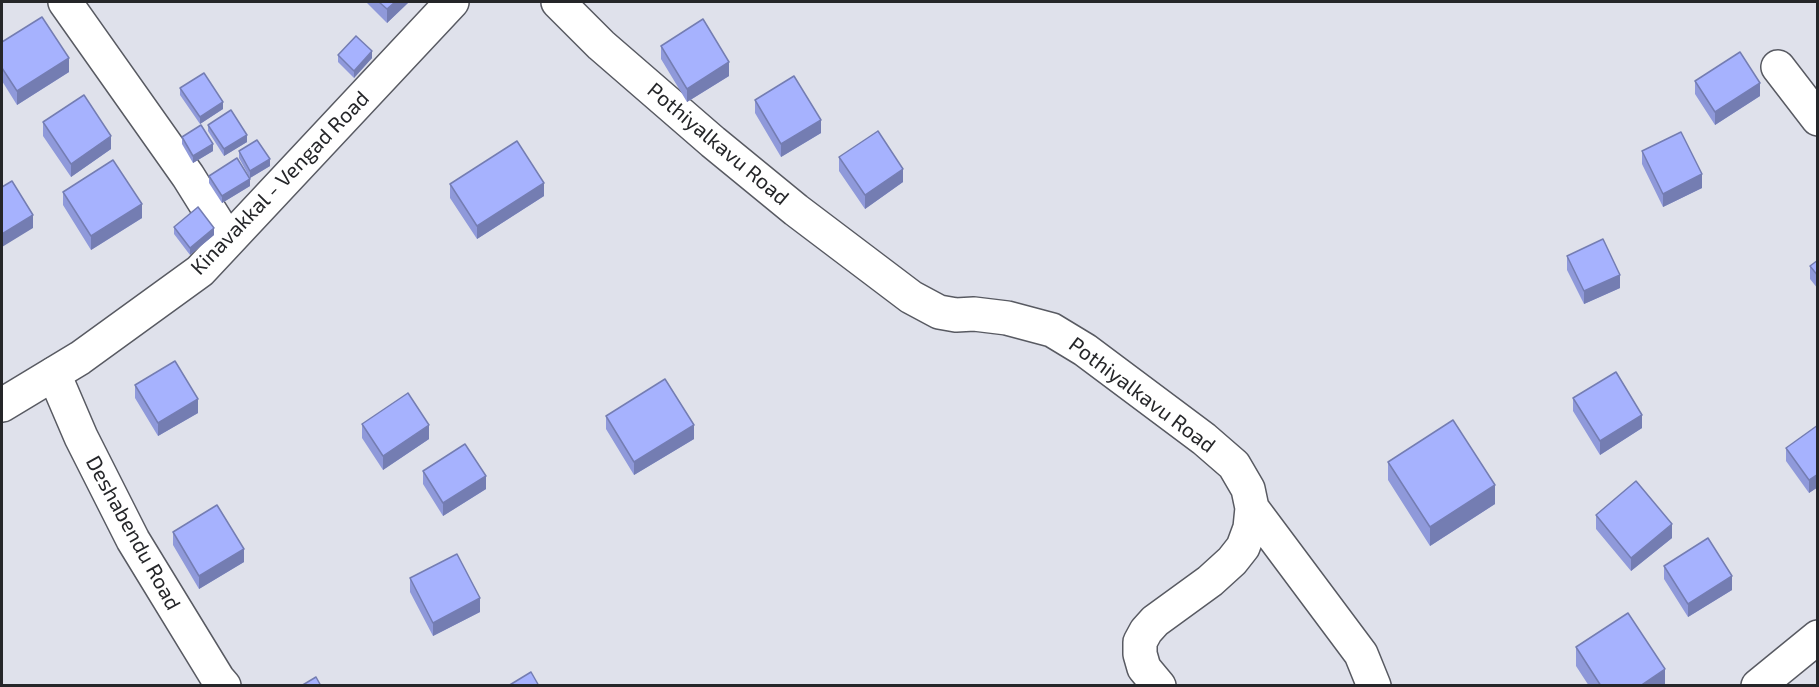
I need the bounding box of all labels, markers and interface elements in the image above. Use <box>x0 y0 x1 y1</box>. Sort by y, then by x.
street label: Pothiyalkavu Road <box>642 78 794 210</box>
street label: Kinavakkal - Vengad Road <box>186 86 374 280</box>
street label: Pothiyalkavu Road <box>1064 332 1220 458</box>
street label: Deshabendu Road <box>80 452 186 614</box>

